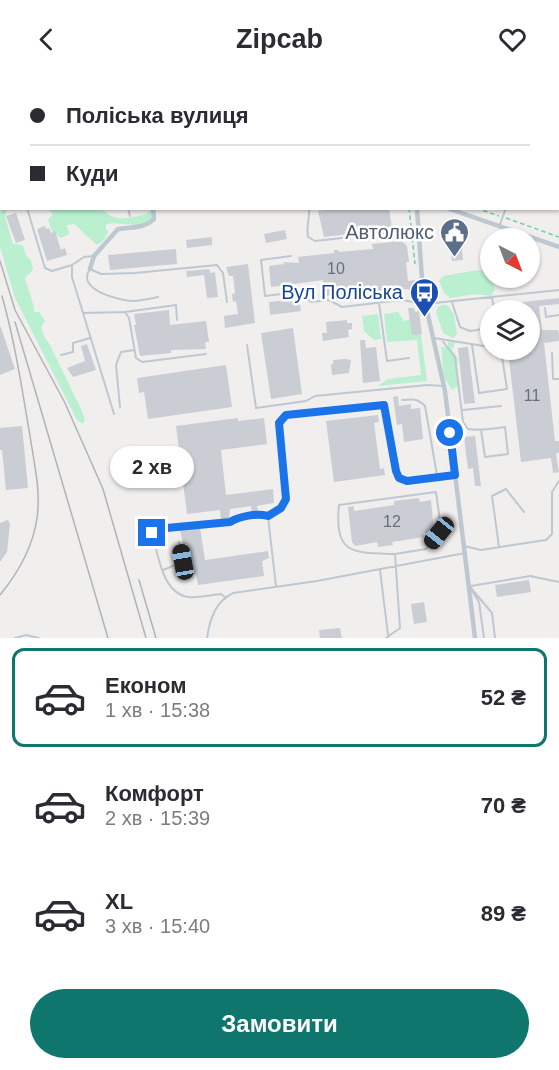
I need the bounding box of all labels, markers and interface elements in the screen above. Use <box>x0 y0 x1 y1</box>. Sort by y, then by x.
icon: back <box>30 23 63 56</box>
icon: heart <box>496 23 529 56</box>
text: Zipcab <box>236 24 323 54</box>
text: Поліська вулиця <box>66 103 249 128</box>
text: Куди <box>66 161 119 186</box>
public building icon: Автолюкс <box>439 216 471 258</box>
place label: Автолюкс <box>345 221 434 243</box>
north arrow <box>480 228 540 288</box>
map controls <box>480 228 540 360</box>
house number: 10 <box>327 260 345 277</box>
bus stop icon: Вул Поліська <box>408 276 440 318</box>
place label: Вул Поліська <box>281 281 404 303</box>
button: layers <box>480 300 540 360</box>
house number: 11 <box>524 387 540 404</box>
route start <box>436 419 463 446</box>
callout: 2 хв <box>110 446 194 488</box>
text: 2 хв <box>132 456 172 478</box>
house number: 12 <box>383 513 401 530</box>
car <box>421 513 457 553</box>
route end <box>138 519 165 546</box>
car <box>171 543 195 581</box>
icon: car <box>33 671 87 725</box>
text: Економ <box>105 673 187 698</box>
text: 52 ₴ <box>481 685 526 710</box>
text: 1 хв · 15:38 <box>105 699 210 721</box>
icon: car <box>33 779 87 833</box>
text: Комфорт <box>105 781 204 806</box>
text: 70 ₴ <box>481 793 526 818</box>
text: 2 хв · 15:39 <box>105 807 210 829</box>
icon: car <box>33 887 87 941</box>
text: XL <box>105 889 133 914</box>
text: 89 ₴ <box>481 901 526 926</box>
text: 3 хв · 15:40 <box>105 915 210 937</box>
button: Замовити <box>30 989 529 1058</box>

